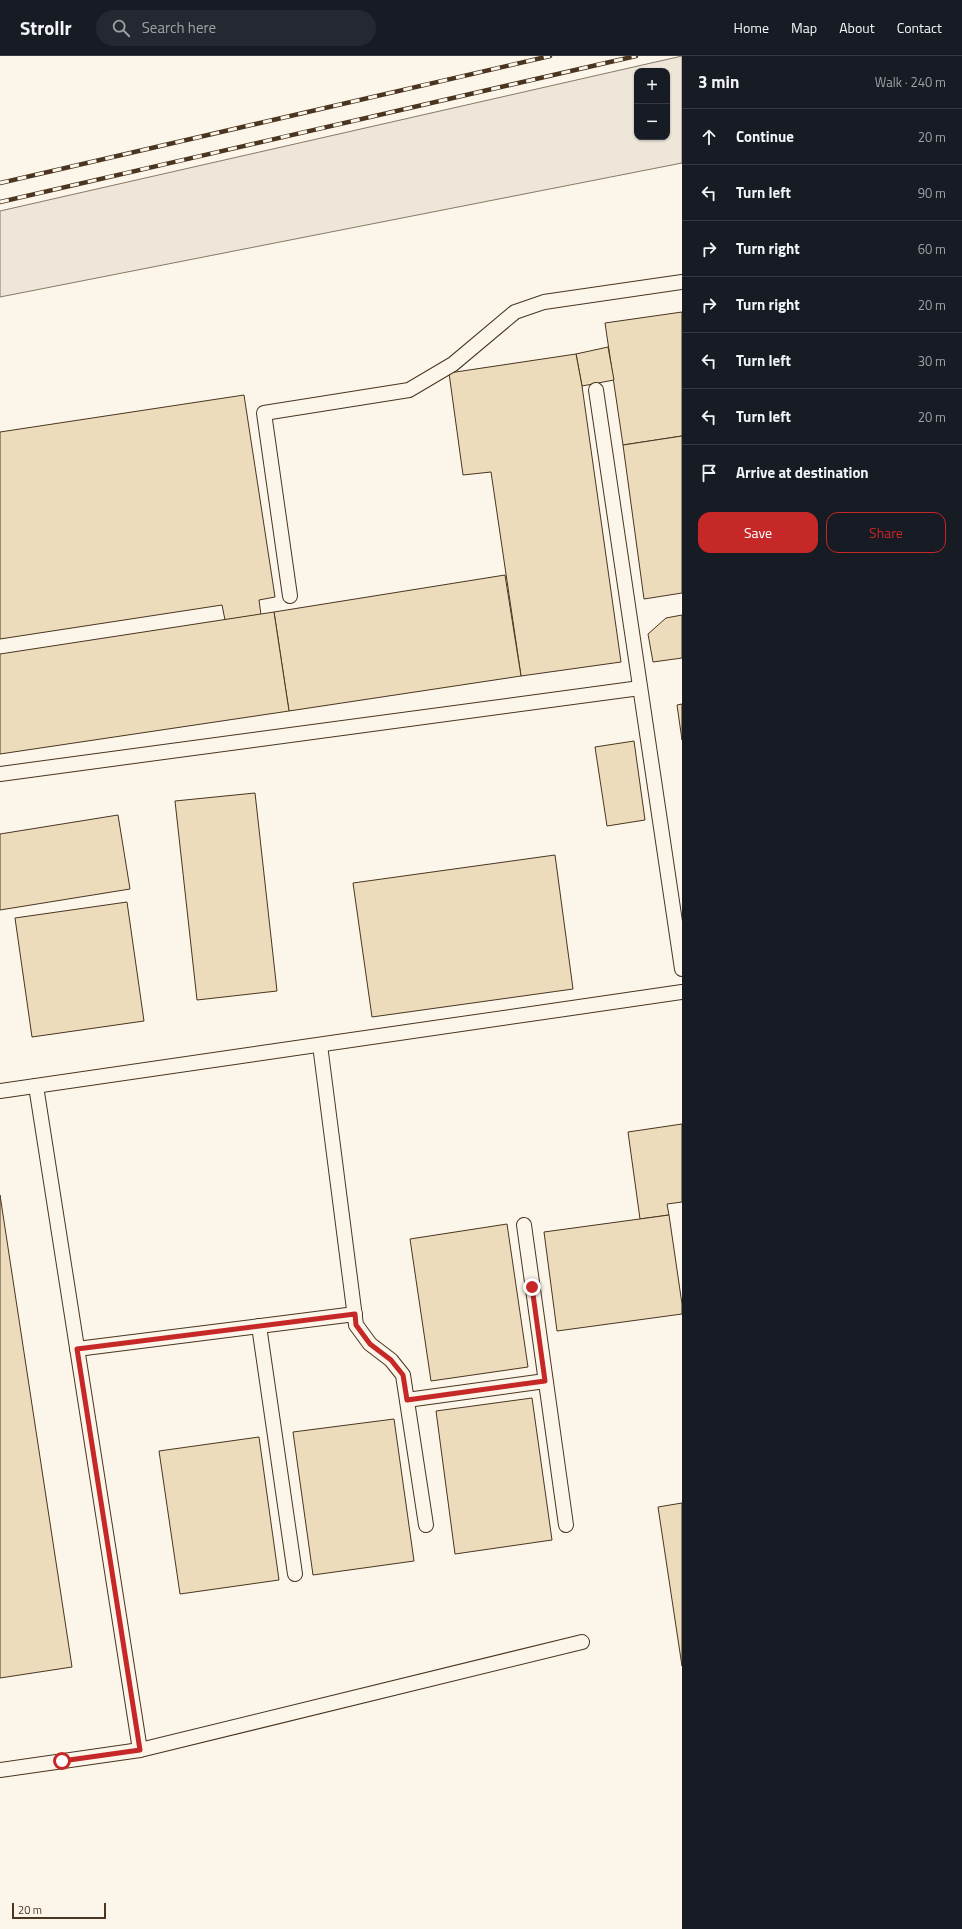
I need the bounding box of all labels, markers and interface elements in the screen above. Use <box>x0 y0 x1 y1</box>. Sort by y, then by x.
search box <box>96 10 376 46</box>
text: Strollr <box>20 13 72 42</box>
text: Search here <box>142 16 216 39</box>
icon: search <box>110 17 132 39</box>
text: Home <box>734 17 769 38</box>
text: Map <box>791 17 817 38</box>
text: About <box>839 17 875 38</box>
text: Contact <box>897 17 942 38</box>
map controls <box>634 68 670 140</box>
button: + <box>634 68 670 104</box>
text: 3 min <box>698 69 739 95</box>
text: Walk · 240 m <box>875 72 946 92</box>
button: − <box>634 104 670 140</box>
text: Continue <box>736 125 794 148</box>
icon: ahead <box>698 126 720 148</box>
text: 20 m <box>918 127 946 147</box>
text: Turn left <box>736 181 791 204</box>
icon: left <box>698 182 720 204</box>
text: 90 m <box>918 183 946 203</box>
text: Turn right <box>736 237 800 260</box>
icon: right <box>698 238 720 260</box>
text: 60 m <box>918 239 946 259</box>
text: Turn right <box>736 293 800 316</box>
icon: right <box>698 294 720 316</box>
text: 20 m <box>918 295 946 315</box>
text: Turn left <box>736 349 791 372</box>
icon: left <box>698 350 720 372</box>
text: 30 m <box>918 351 946 371</box>
text: Turn left <box>736 405 791 428</box>
icon: left <box>698 406 720 428</box>
text: 20 m <box>918 407 946 427</box>
text: Arrive at destination <box>736 461 869 484</box>
icon: arrive <box>698 462 720 484</box>
button: Save <box>698 512 818 553</box>
button: Share <box>826 512 946 553</box>
route end <box>523 1278 541 1296</box>
route start <box>53 1752 71 1770</box>
scale bar <box>12 1901 106 1920</box>
text: 20 m <box>18 1902 42 1918</box>

